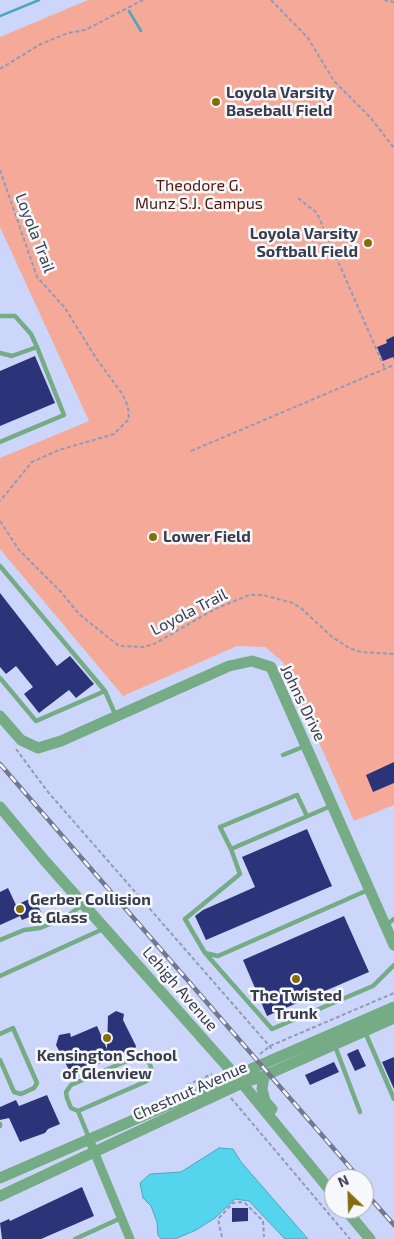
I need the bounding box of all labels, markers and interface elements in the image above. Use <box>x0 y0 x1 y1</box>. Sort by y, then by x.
place label: Loyola Varsity Baseball Field <box>226 83 334 121</box>
marker: Loyola Varsity Baseball Field <box>210 96 222 108</box>
park label: Theodore G. Munz S.J. Campus <box>135 176 263 214</box>
street label: Loyola Trail <box>11 191 59 275</box>
place label: Loyola Varsity Softball Field <box>250 224 358 262</box>
marker: Loyola Varsity Softball Field <box>362 237 374 249</box>
place label: Lower Field <box>163 527 251 547</box>
marker: Lower Field <box>147 531 159 543</box>
street label: Loyola Trail <box>147 584 231 640</box>
street label: Johns Drive <box>276 662 330 744</box>
place label: Gerber Collision & Glass <box>30 890 151 928</box>
marker: Gerber Collision & Glass <box>14 903 26 915</box>
street label: Lehigh Avenue <box>138 943 222 1035</box>
marker: The Twisted Trunk <box>290 973 302 985</box>
place label: The Twisted Trunk <box>250 986 342 1024</box>
marker: Kensington School of Glenview <box>101 1032 113 1044</box>
place label: Kensington School of Glenview <box>37 1046 177 1084</box>
street label: Chestnut Avenue <box>130 1057 250 1125</box>
north arrow <box>324 1169 374 1219</box>
text: N <box>335 1171 351 1191</box>

